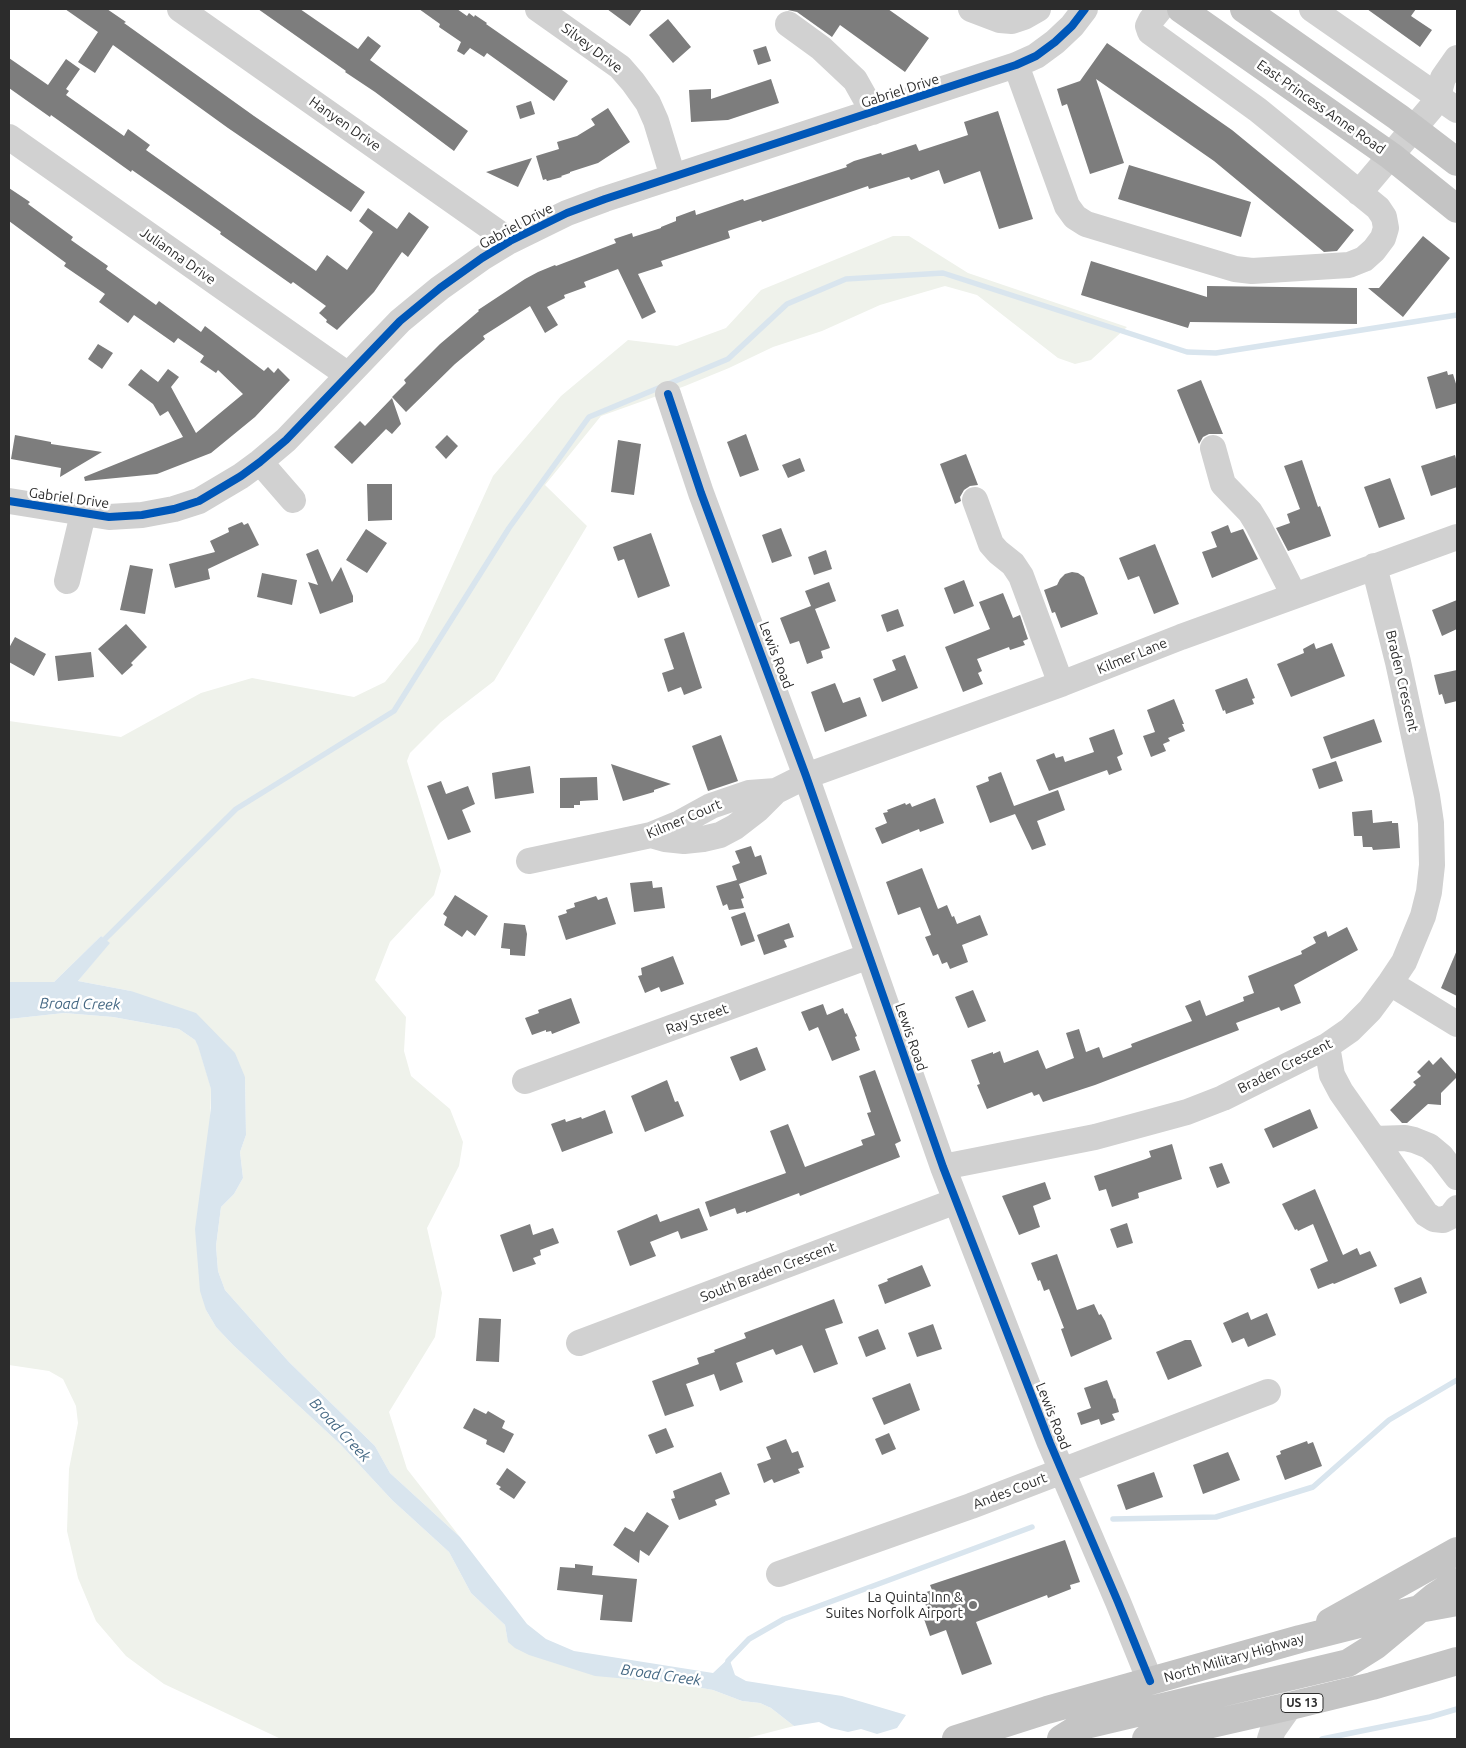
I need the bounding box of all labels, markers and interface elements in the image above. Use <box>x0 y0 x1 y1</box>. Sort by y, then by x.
street label: Silvey Drive <box>558 20 626 76</box>
street label: East Princess Anne Road <box>1254 56 1388 158</box>
street label: Gabriel Drive <box>859 70 941 112</box>
street label: Hanyen Drive <box>306 93 384 155</box>
street label: Gabriel Drive <box>476 200 556 252</box>
street label: Julianna Drive <box>137 224 219 288</box>
street label: Gabriel Drive <box>28 484 110 512</box>
street label: Lewis Road <box>755 619 797 691</box>
street label: Braden Crescent <box>1382 629 1422 733</box>
street label: Kilmer Lane <box>1094 634 1170 678</box>
street label: Kilmer Court <box>644 796 724 842</box>
water label: Broad Creek <box>39 994 121 1014</box>
street label: Ray Street <box>664 1000 730 1038</box>
street label: Lewis Road <box>892 1001 930 1073</box>
street label: Braden Crescent <box>1235 1035 1335 1097</box>
street label: South Braden Crescent <box>698 1238 838 1306</box>
street label: Lewis Road <box>1032 1380 1074 1452</box>
water label: Broad Creek <box>306 1394 374 1466</box>
street label: Andes Court <box>971 1469 1049 1513</box>
place label: La Quinta Inn & Suites Norfolk Airport <box>826 1589 963 1621</box>
marker: La Quinta Inn & Suites Norfolk Airport <box>967 1599 979 1611</box>
street label: North Military Highway <box>1162 1630 1306 1686</box>
water label: Broad Creek <box>620 1660 702 1690</box>
road number: US 13 <box>1281 1694 1323 1712</box>

